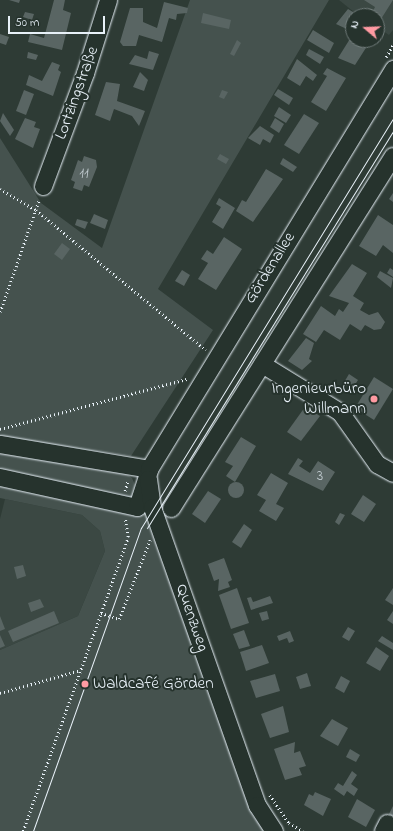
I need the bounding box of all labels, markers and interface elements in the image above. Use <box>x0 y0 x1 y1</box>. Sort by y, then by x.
scale bar <box>10 8 107 34</box>
north arrow <box>345 8 385 48</box>
text: 50 m <box>15 14 39 32</box>
text: N <box>346 18 363 31</box>
street label: Lortzingstraße <box>51 44 103 142</box>
house number: 11 <box>79 165 89 183</box>
street label: Gördenallee <box>240 228 300 308</box>
place label: Ingenieurbüro Willmann <box>272 379 366 419</box>
marker: Ingenieurbüro Willmann <box>369 394 379 404</box>
house number: 3 <box>317 468 323 486</box>
street label: Quenzweg <box>171 582 213 654</box>
place label: Waldcafé Görden <box>93 674 214 694</box>
marker: Waldcafé Görden <box>80 679 90 689</box>

